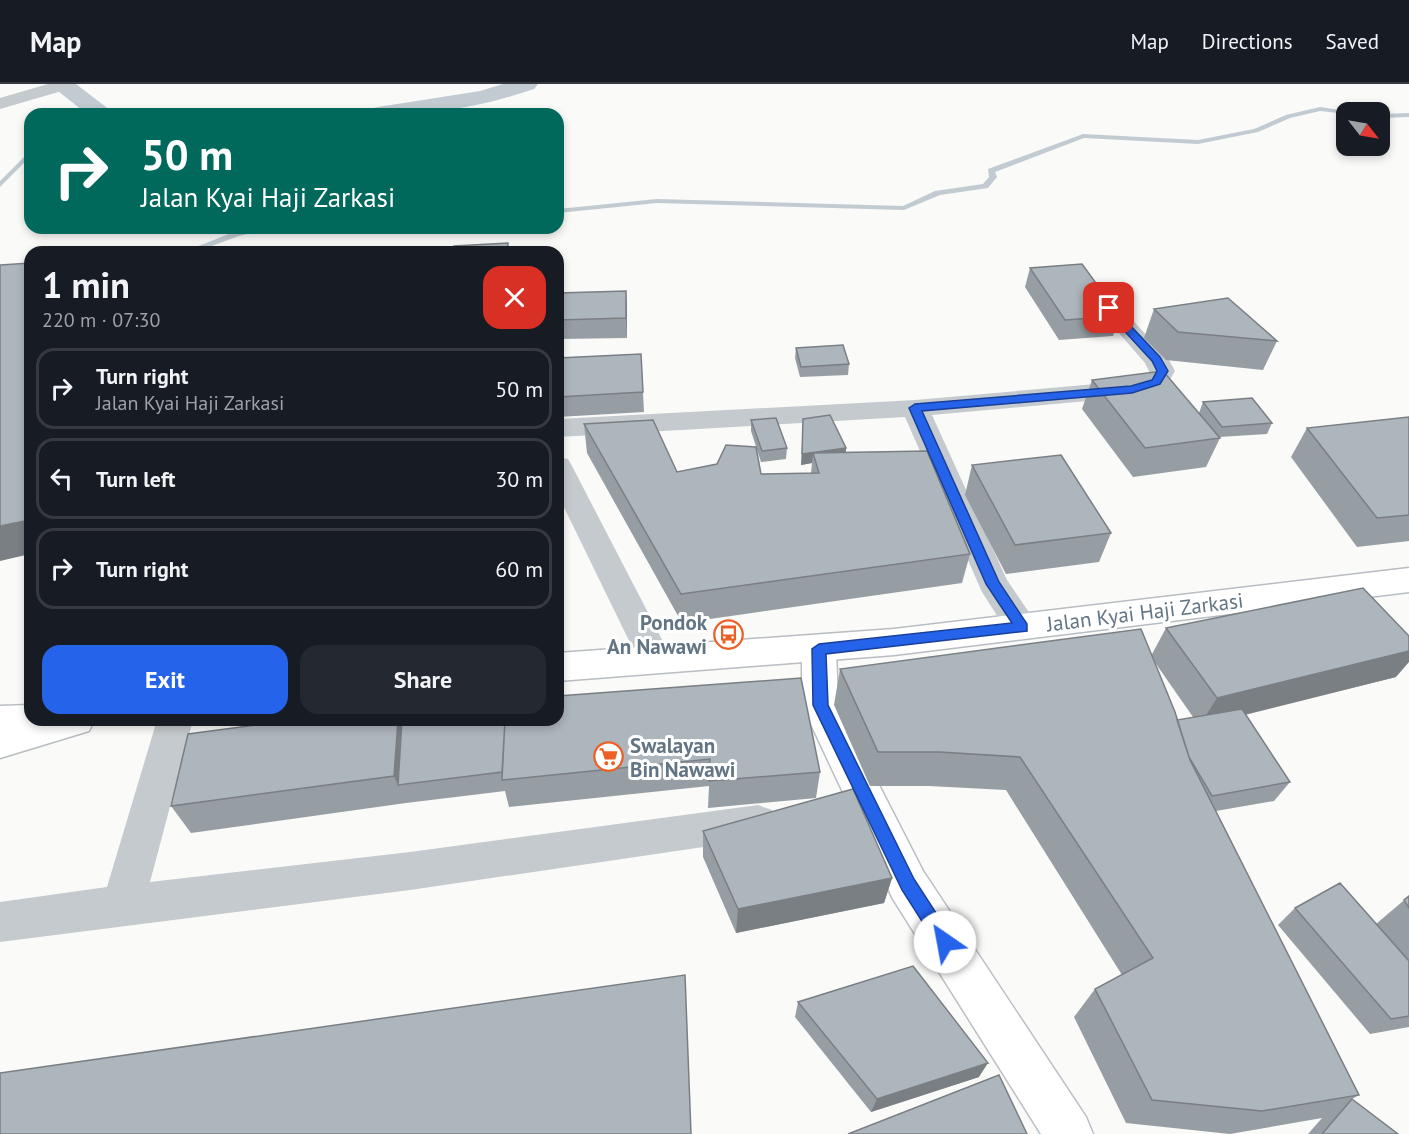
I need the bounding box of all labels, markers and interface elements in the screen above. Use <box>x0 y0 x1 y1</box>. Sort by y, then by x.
text: Map <box>30 23 81 60</box>
text: Map <box>1130 28 1169 55</box>
text: Directions <box>1202 28 1293 55</box>
text: Saved <box>1326 28 1379 55</box>
north arrow <box>1336 102 1390 156</box>
map controls <box>1336 102 1390 156</box>
text: 50 m <box>141 127 233 182</box>
icon: right <box>42 132 120 210</box>
text: Jalan Kyai Haji Zarkasi <box>141 180 395 214</box>
text: 1 min <box>42 261 130 308</box>
button: close <box>483 266 546 329</box>
pin <box>1083 282 1134 333</box>
icon: arrive <box>1092 291 1125 324</box>
text: 220 m · 07:30 <box>42 307 160 333</box>
text: Turn right <box>96 362 188 390</box>
icon: right <box>45 372 78 405</box>
text: 50 m <box>495 375 543 403</box>
text: Jalan Kyai Haji Zarkasi <box>96 390 284 416</box>
icon: left <box>45 462 78 495</box>
text: Turn left <box>96 465 176 493</box>
text: 30 m <box>495 465 543 493</box>
icon: right <box>45 552 78 585</box>
text: Turn right <box>96 555 188 583</box>
text: 60 m <box>495 555 543 583</box>
street label: Jalan Kyai Haji Zarkasi <box>1044 587 1245 638</box>
place label: Pondok An Nawawi <box>607 609 708 660</box>
bus stop icon: Pondok An Nawawi <box>712 618 744 650</box>
button: Exit <box>42 645 288 714</box>
button: Share <box>300 645 546 714</box>
place label: Swalayan Bin Nawawi <box>630 732 735 783</box>
supermarket icon: Swalayan Bin Nawawi <box>593 741 625 773</box>
position arrow <box>913 910 977 974</box>

